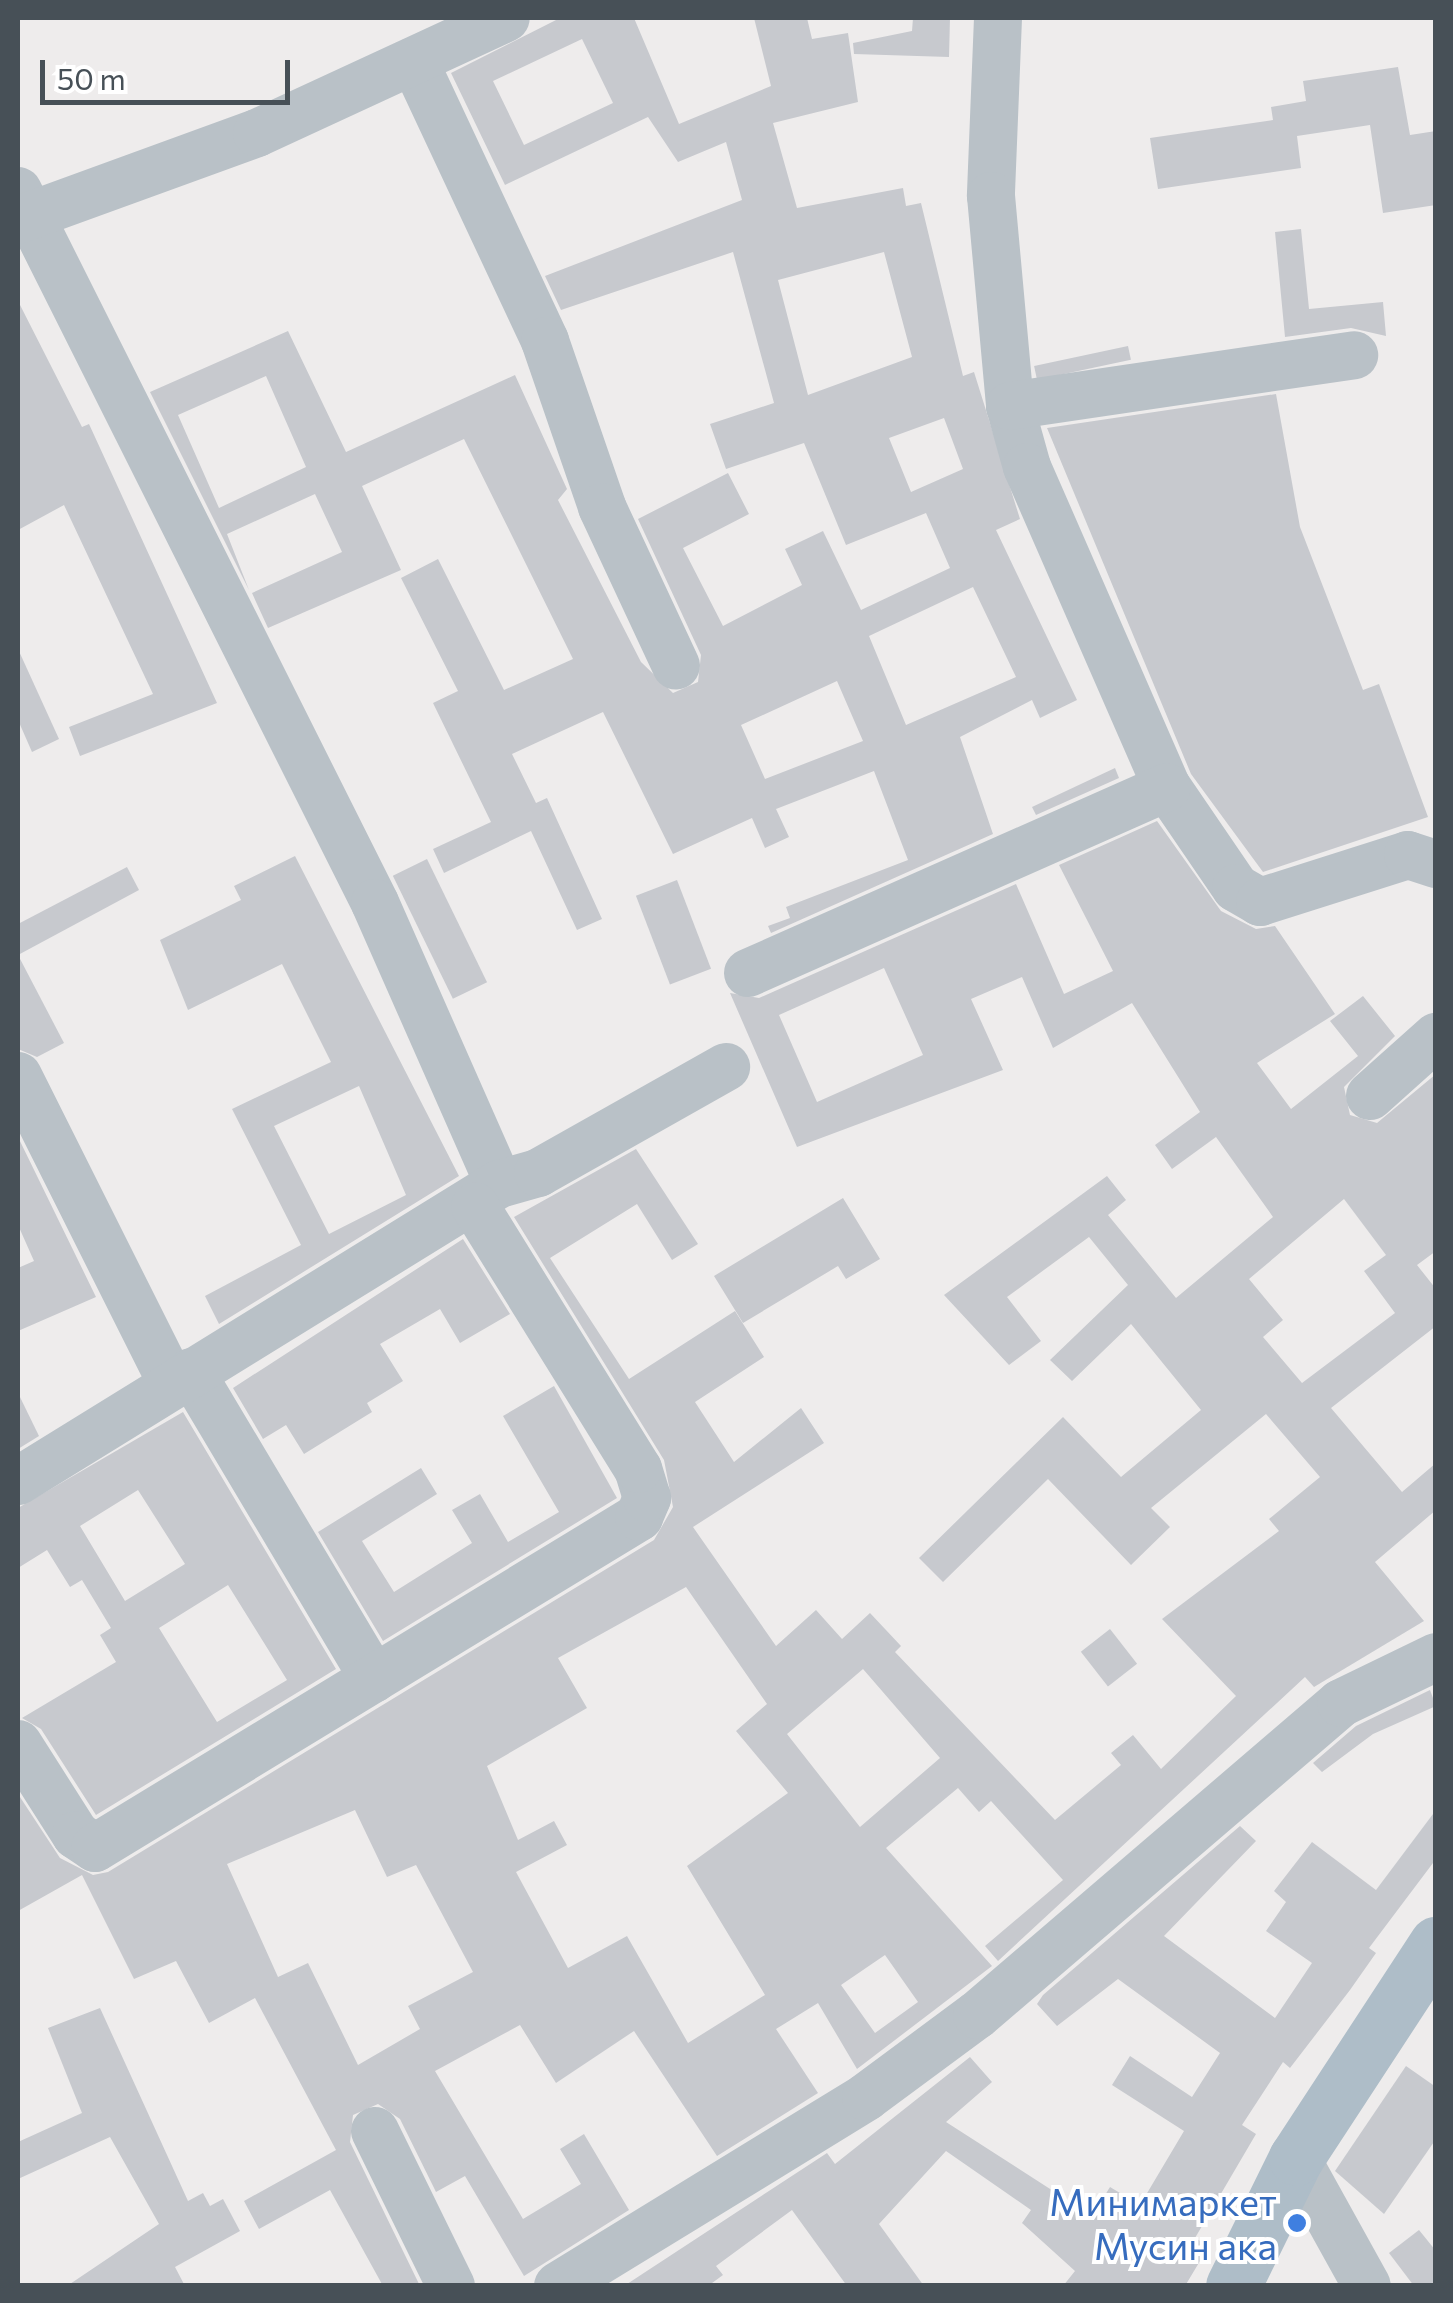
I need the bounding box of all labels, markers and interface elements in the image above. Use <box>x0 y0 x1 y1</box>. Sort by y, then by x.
scale bar <box>45 40 295 102</box>
text: 50 m <box>57 59 126 96</box>
place label: Минимаркет Мусин ака <box>1049 2178 1277 2268</box>
marker: Минимаркет Мусин ака <box>1286 2212 1308 2234</box>

